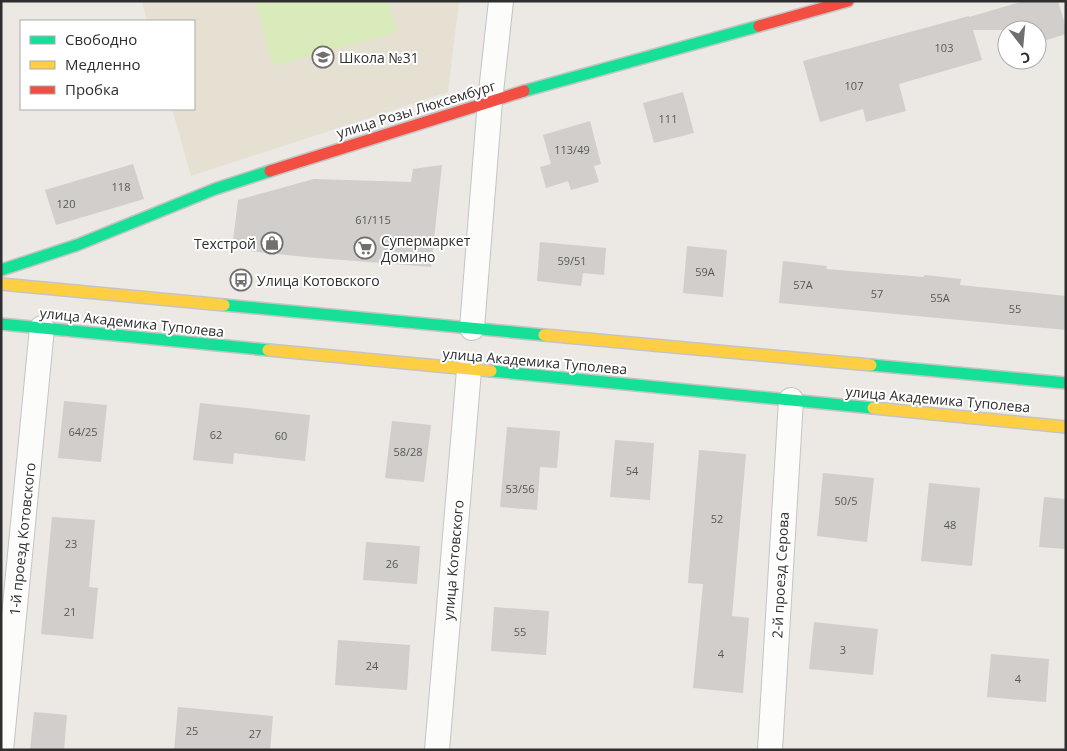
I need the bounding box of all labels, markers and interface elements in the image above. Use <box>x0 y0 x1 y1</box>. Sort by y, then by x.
legend <box>20 20 195 110</box>
north arrow <box>997 20 1047 70</box>
text: Свободно <box>65 29 137 49</box>
house number: 103 <box>935 40 953 55</box>
school or university icon: Школа №31 <box>311 45 335 69</box>
place label: Школа №31 <box>339 48 419 67</box>
text: С <box>1019 48 1033 68</box>
text: Медленно <box>65 54 141 74</box>
street label: улица Розы Люксембург <box>334 76 498 142</box>
house number: 107 <box>845 78 863 93</box>
text: Пробка <box>65 79 119 99</box>
house number: 111 <box>659 111 677 126</box>
house number: 113/49 <box>554 142 590 157</box>
house number: 118 <box>112 179 130 194</box>
house number: 120 <box>57 196 75 211</box>
house number: 61/115 <box>355 212 391 227</box>
shop icon: Техстрой <box>260 231 284 255</box>
place label: Супермаркет Домино <box>381 231 471 266</box>
place label: Техстрой <box>194 234 256 253</box>
supermarket icon: Супермаркет Домино <box>353 236 377 260</box>
house number: 59/51 <box>557 253 587 268</box>
house number: 59А <box>695 264 715 279</box>
bus stop icon: Улица Котовского <box>229 268 253 292</box>
place label: Улица Котовского <box>257 271 380 290</box>
house number: 57А <box>793 277 813 292</box>
house number: 57 <box>871 286 883 301</box>
house number: 55А <box>930 290 950 305</box>
house number: 55 <box>1009 301 1021 316</box>
street label: улица Академика Туполева <box>39 303 225 341</box>
street label: улица Академика Туполева <box>442 343 628 379</box>
street label: улица Академика Туполева <box>845 381 1031 417</box>
house number: 64/25 <box>68 424 98 439</box>
house number: 62 <box>210 427 222 442</box>
house number: 60 <box>275 428 287 443</box>
house number: 58/28 <box>393 444 423 459</box>
street label: 1-й проезд Котовского <box>5 461 39 617</box>
house number: 54 <box>626 463 639 478</box>
house number: 53/56 <box>505 481 535 496</box>
house number: 50/5 <box>835 493 857 508</box>
street label: улица Котовского <box>438 499 468 621</box>
house number: 52 <box>711 511 723 526</box>
street label: 2-й проезд Серова <box>767 511 793 639</box>
house number: 48 <box>944 517 956 532</box>
house number: 23 <box>65 536 77 551</box>
house number: 26 <box>386 556 398 571</box>
house number: 21 <box>64 604 76 619</box>
house number: 55 <box>514 624 526 639</box>
house number: 3 <box>840 642 846 657</box>
house number: 4 <box>718 646 725 661</box>
house number: 24 <box>366 658 379 673</box>
house number: 4 <box>1015 671 1022 686</box>
house number: 25 <box>186 723 198 738</box>
house number: 27 <box>249 726 261 741</box>

